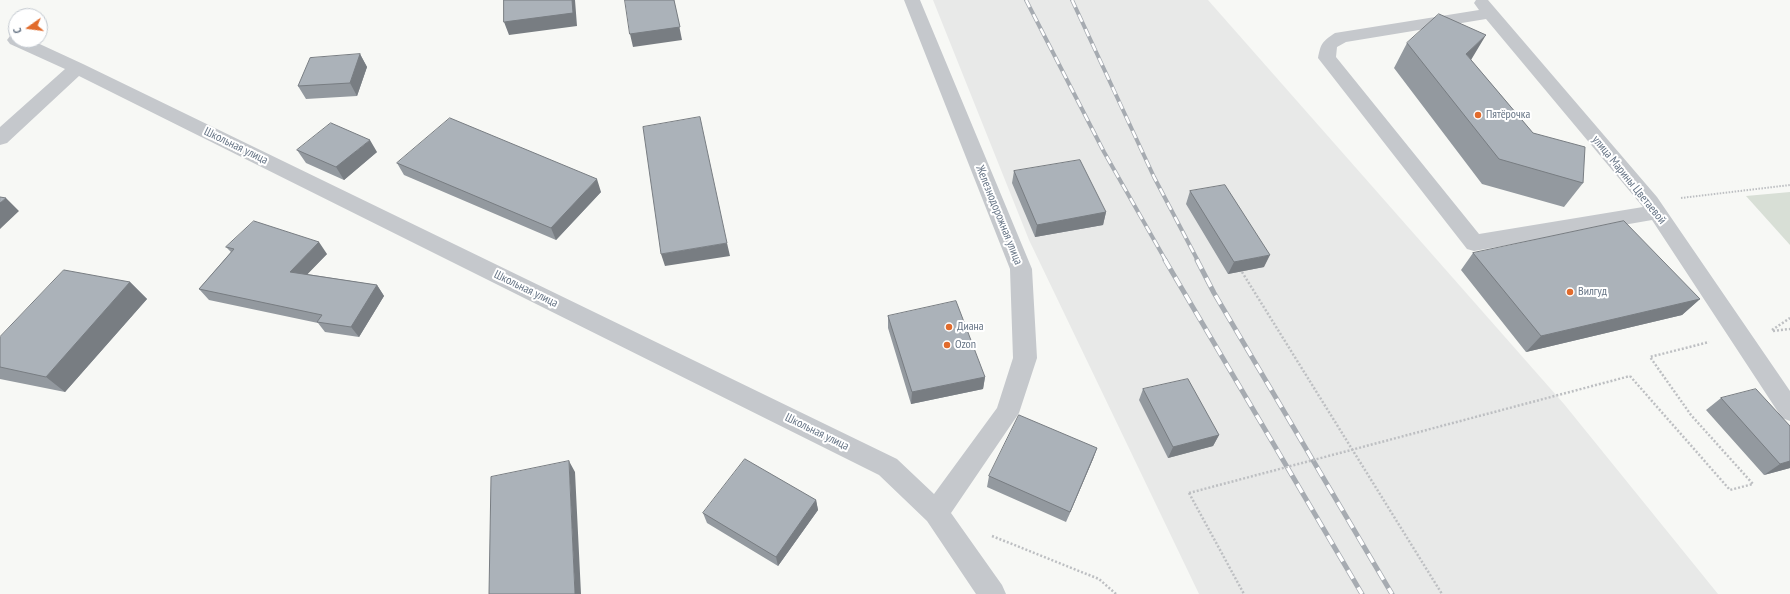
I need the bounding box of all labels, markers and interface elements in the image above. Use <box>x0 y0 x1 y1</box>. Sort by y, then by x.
north arrow <box>8 8 48 48</box>
text: С <box>10 27 25 35</box>
place label: Пятёрочка <box>1486 108 1530 122</box>
marker: Пятёрочка <box>1473 110 1483 120</box>
street label: Школьная улица <box>202 124 270 168</box>
street label: улица Марины Цветаевой <box>1589 133 1669 227</box>
street label: Железнодорожная улица <box>973 163 1025 267</box>
street label: Школьная улица <box>492 267 560 311</box>
place label: Вилгуд <box>1578 285 1607 299</box>
marker: Вилгуд <box>1565 287 1575 297</box>
place label: Диана <box>957 320 984 334</box>
marker: Диана <box>944 322 954 332</box>
place label: Ozon <box>955 338 976 352</box>
marker: Ozon <box>942 340 952 350</box>
street label: Школьная улица <box>783 410 851 454</box>

